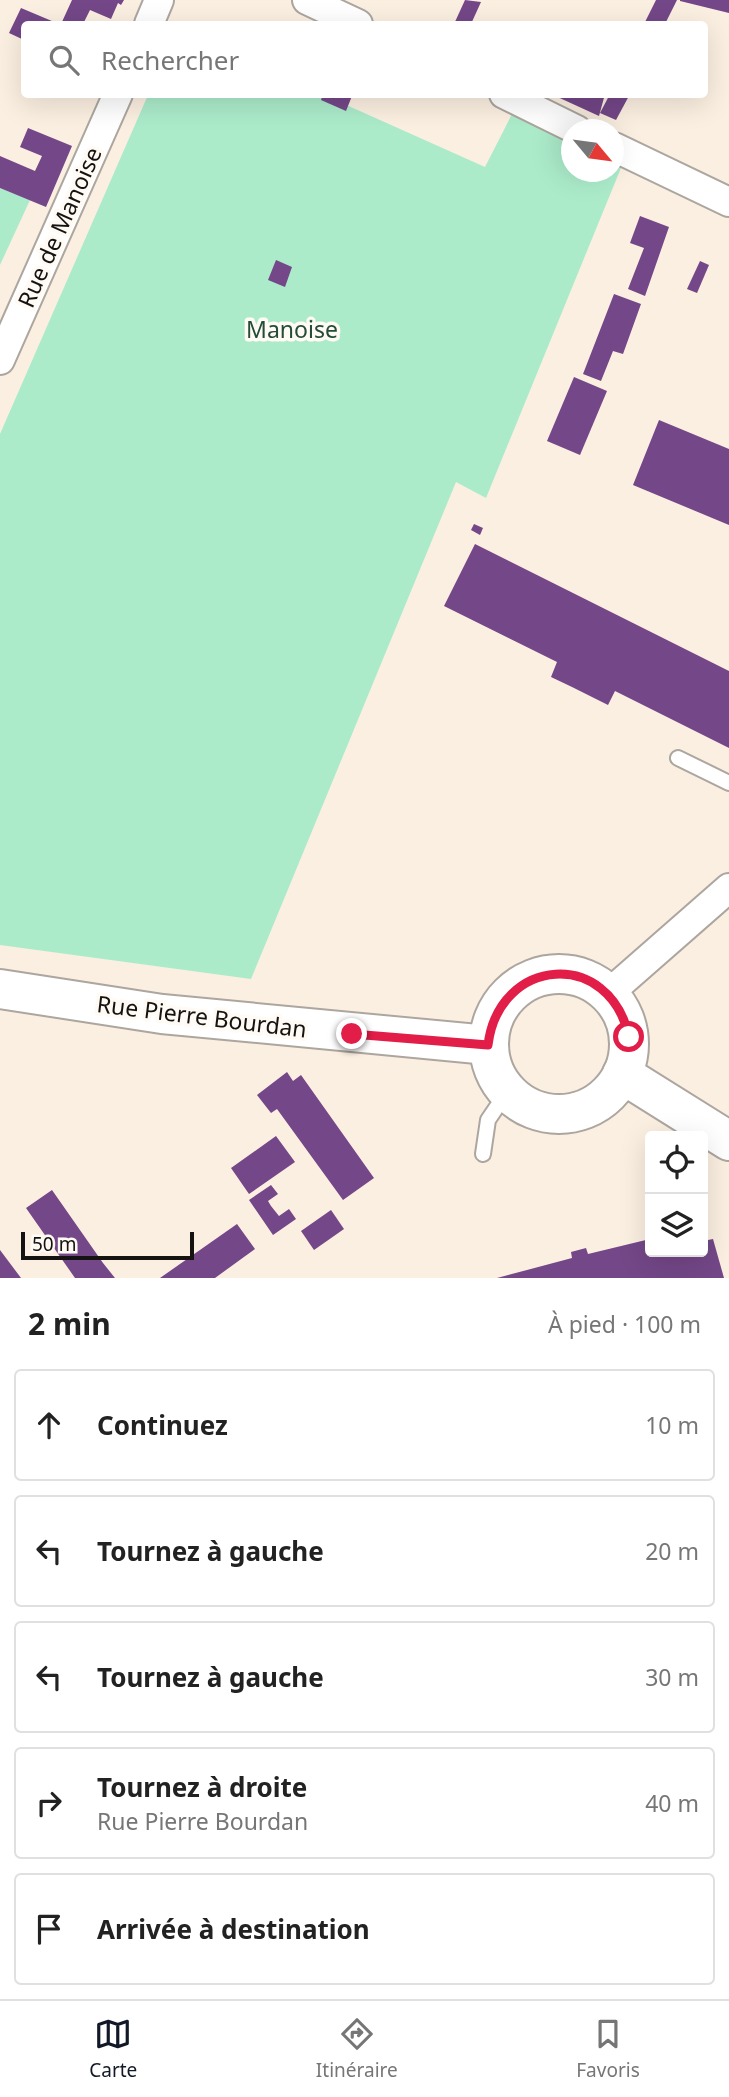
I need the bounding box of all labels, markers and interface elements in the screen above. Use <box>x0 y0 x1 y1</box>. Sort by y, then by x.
search box <box>21 21 708 98</box>
icon: search <box>45 41 83 79</box>
text: Rechercher <box>101 42 239 78</box>
north arrow <box>561 119 624 182</box>
street label: Rue de Manoise <box>9 142 109 312</box>
park label: Manoise <box>246 313 338 345</box>
street label: Rue Pierre Bourdan <box>95 987 309 1045</box>
route end <box>336 1018 367 1049</box>
route start <box>613 1021 644 1052</box>
map controls <box>645 1131 708 1257</box>
button: locate <box>645 1131 708 1194</box>
button: layers <box>645 1194 708 1257</box>
scale bar <box>21 1229 194 1261</box>
text: 50 m <box>32 1231 76 1257</box>
text: 2 min <box>28 1303 111 1344</box>
text: À pied · 100 m <box>548 1308 701 1340</box>
icon: ahead <box>30 1406 68 1444</box>
text: Continuez <box>97 1407 228 1443</box>
text: 10 m <box>645 1409 699 1441</box>
icon: left <box>30 1532 68 1570</box>
text: Tournez à gauche <box>97 1533 324 1569</box>
text: 20 m <box>645 1535 699 1567</box>
icon: left <box>30 1658 68 1696</box>
text: Tournez à gauche <box>97 1659 324 1695</box>
text: 30 m <box>645 1661 699 1693</box>
text: Tournez à droite <box>97 1769 307 1805</box>
icon: right <box>30 1784 68 1822</box>
text: 40 m <box>645 1787 699 1819</box>
text: Rue Pierre Bourdan <box>97 1805 308 1837</box>
icon: arrive <box>30 1910 68 1948</box>
text: Arrivée à destination <box>97 1911 370 1947</box>
tab: Carte <box>89 2015 137 2083</box>
tab: Itinéraire <box>316 2015 398 2083</box>
tab: Favoris <box>576 2015 640 2083</box>

